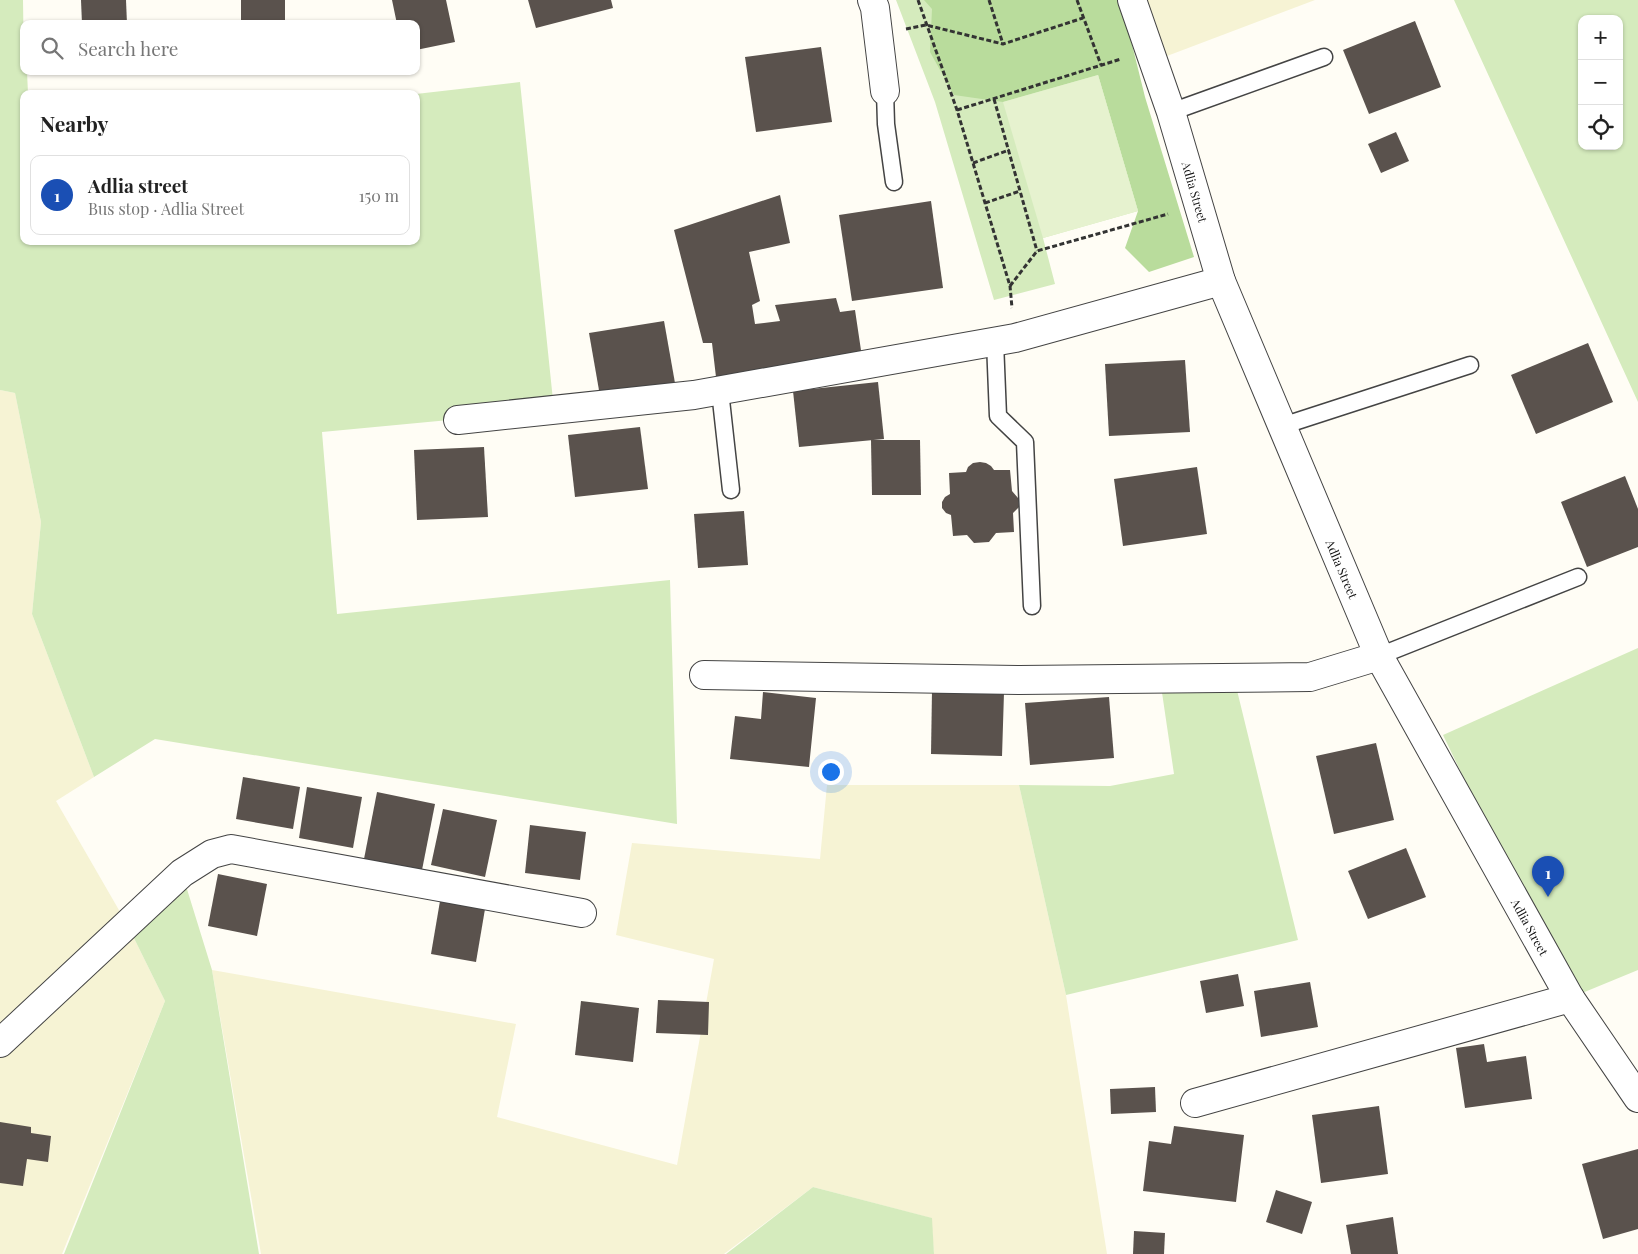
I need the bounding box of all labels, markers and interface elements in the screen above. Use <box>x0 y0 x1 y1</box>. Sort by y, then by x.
map controls <box>1578 15 1623 150</box>
button: + <box>1578 15 1623 60</box>
search box <box>20 20 420 75</box>
icon: search <box>38 34 66 62</box>
text: Search here <box>78 35 178 61</box>
button: − <box>1578 60 1623 105</box>
button: locate <box>1578 105 1623 150</box>
text: Nearby <box>40 109 109 137</box>
street label: Adlia Street <box>1178 159 1212 225</box>
text: Adlia street <box>88 172 188 198</box>
text: 1 <box>54 185 60 206</box>
text: 150 m <box>359 185 399 206</box>
text: Bus stop · Adlia Street <box>88 198 244 219</box>
street label: Adlia Street <box>1322 536 1362 602</box>
your location <box>818 759 844 785</box>
pin: 1 <box>1532 856 1564 897</box>
street label: Adlia Street <box>1507 895 1553 959</box>

